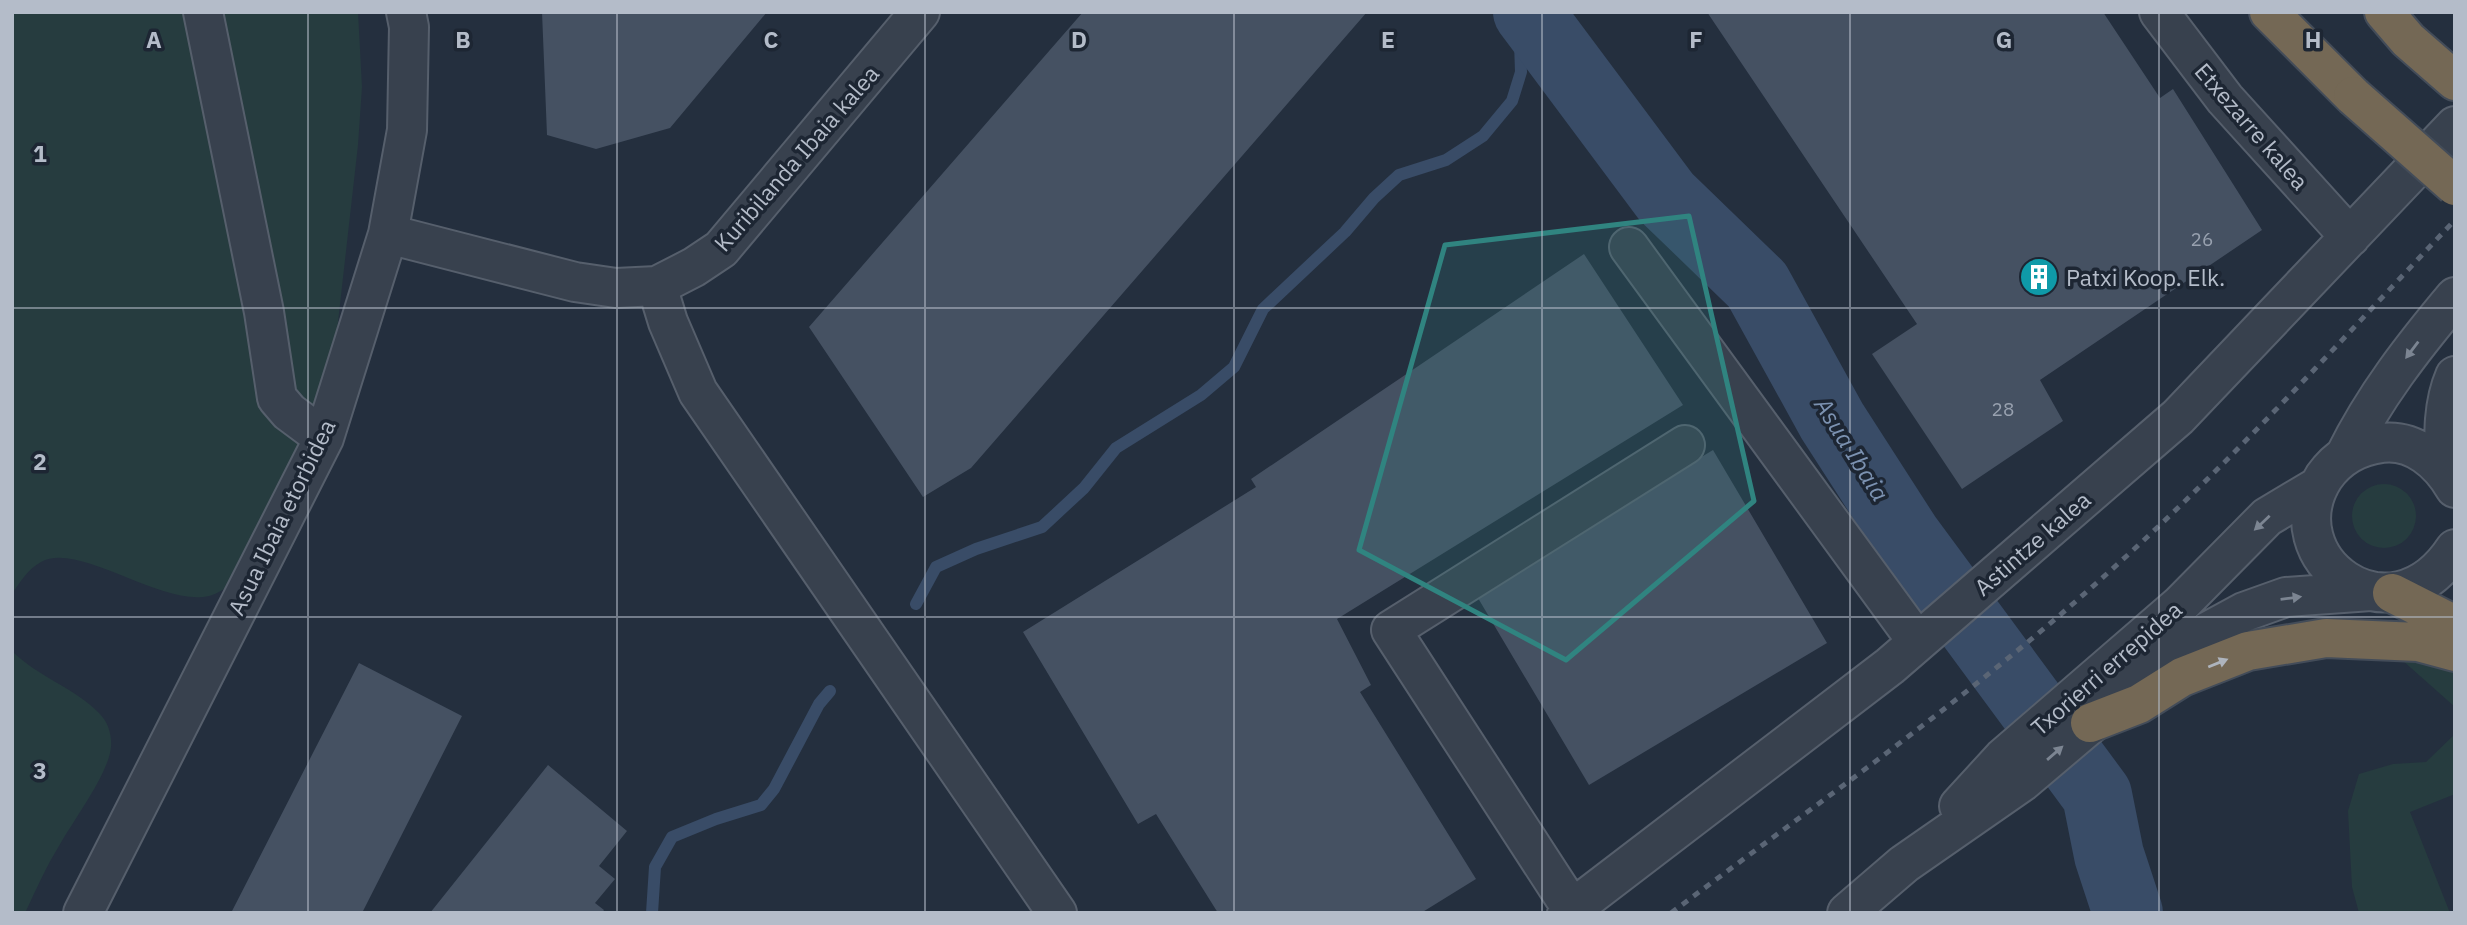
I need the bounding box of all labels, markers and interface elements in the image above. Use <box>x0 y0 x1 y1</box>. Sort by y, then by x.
text: A <box>146 24 162 54</box>
text: B <box>455 24 471 54</box>
text: C <box>764 24 779 54</box>
text: D <box>1071 24 1087 54</box>
text: E <box>1381 24 1395 54</box>
text: F <box>1689 24 1703 54</box>
text: G <box>1996 24 2012 54</box>
text: H <box>2305 24 2321 54</box>
street label: Etxezarre kalea <box>2189 56 2315 196</box>
street label: Kuribilanda Ibaia kalea <box>707 59 885 257</box>
text: 1 <box>33 138 47 168</box>
house number: 26 <box>2191 227 2213 251</box>
building icon: Patxi Koop. Elk. <box>2018 256 2060 298</box>
place label: Patxi Koop. Elk. <box>2066 262 2225 292</box>
one-way arrow <box>2404 340 2419 358</box>
water label: Asua Ibaia <box>1807 390 1897 507</box>
house number: 28 <box>1992 397 2014 421</box>
street label: Asua Ibaia etorbidea <box>221 414 341 620</box>
text: 2 <box>33 446 47 476</box>
street label: Astintze kalea <box>1968 484 2096 602</box>
one-way arrow <box>2254 515 2271 531</box>
one-way arrow <box>2280 592 2302 603</box>
street label: Txorierri errepidea <box>2024 594 2188 742</box>
one-way arrow <box>2208 657 2229 668</box>
one-way arrow <box>2046 745 2064 761</box>
text: 3 <box>33 755 47 785</box>

